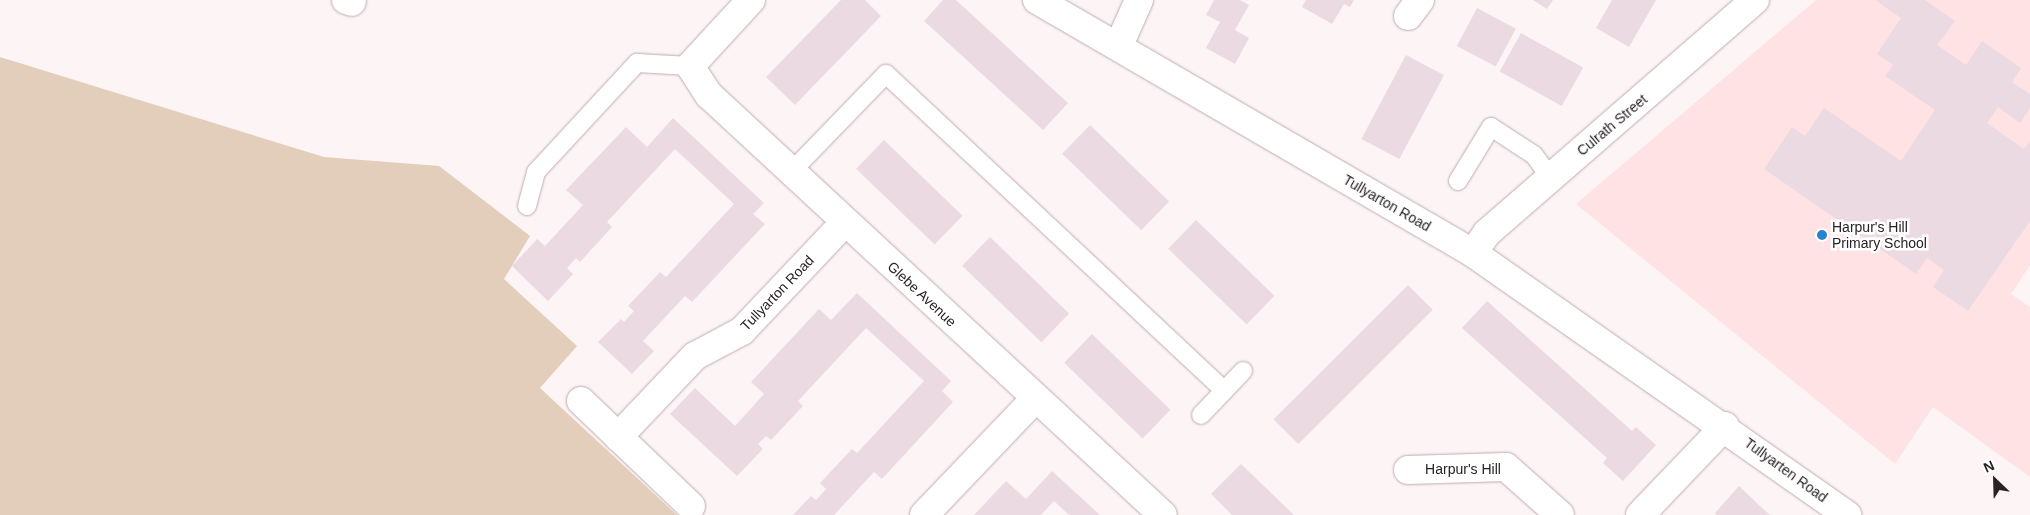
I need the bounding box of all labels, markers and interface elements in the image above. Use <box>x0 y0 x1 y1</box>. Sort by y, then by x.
street label: Culrath Street <box>1574 91 1650 159</box>
street label: Tullyarton Road <box>1340 171 1434 235</box>
place label: Harpur's Hill Primary School <box>1832 219 1927 252</box>
marker: Harpur's Hill Primary School <box>1816 229 1828 241</box>
street label: Tullyarton Road <box>737 252 817 334</box>
street label: Glebe Avenue <box>884 258 960 330</box>
street label: Tullyarten Road <box>1741 434 1831 506</box>
north arrow <box>1970 455 2020 505</box>
text: N <box>1981 457 1997 476</box>
street label: Harpur's Hill <box>1425 461 1501 477</box>

